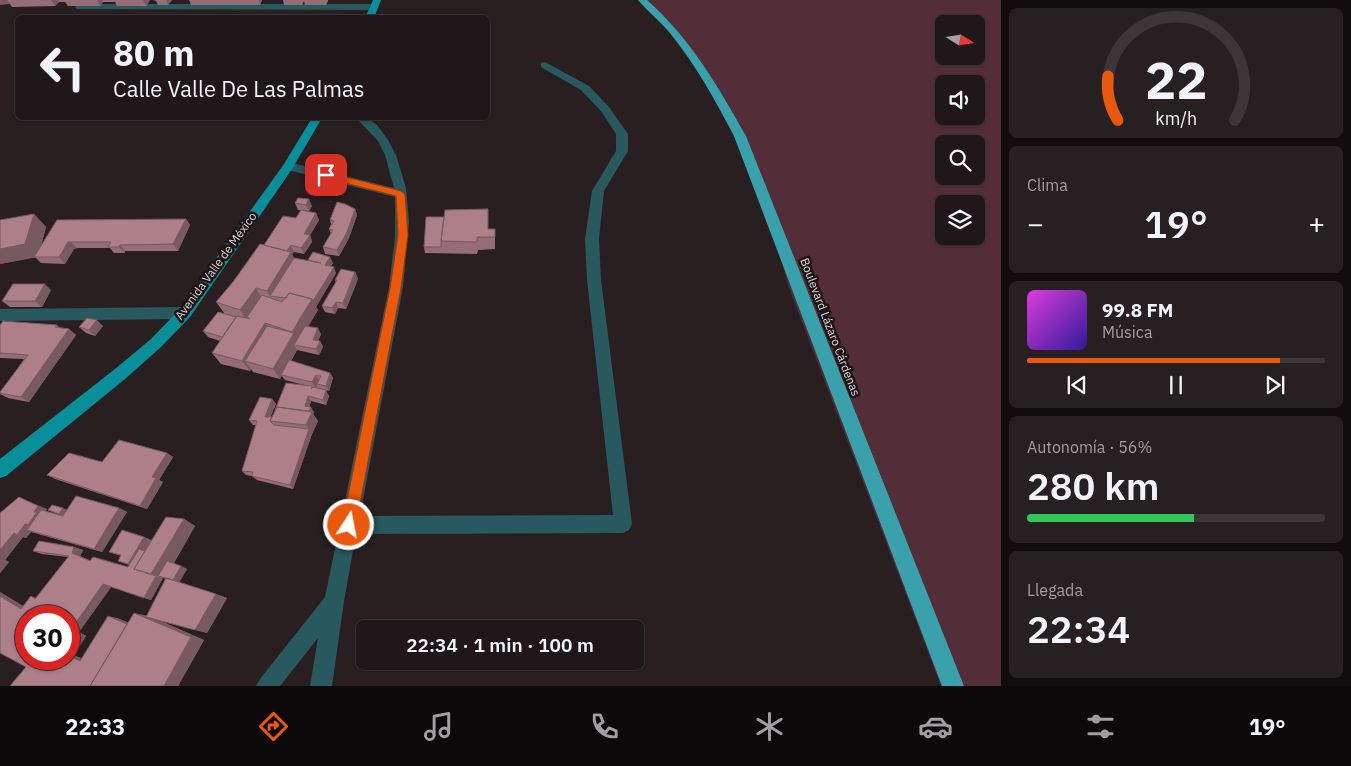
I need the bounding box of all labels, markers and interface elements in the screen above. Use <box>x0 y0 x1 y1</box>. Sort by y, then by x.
north arrow <box>935 15 985 65</box>
map controls <box>935 15 985 245</box>
text: 80 m <box>113 30 195 76</box>
icon: left <box>30 35 95 100</box>
text: 22 <box>1145 46 1207 113</box>
text: Calle Valle De Las Palmas <box>113 74 364 103</box>
button: sound <box>935 75 985 125</box>
text: km/h <box>1155 107 1197 130</box>
button: search <box>935 135 985 185</box>
pin <box>305 154 347 196</box>
icon: arrive <box>312 161 340 189</box>
text: Clima <box>1027 175 1068 195</box>
button: layers <box>935 195 985 245</box>
text: 19° <box>1144 199 1208 248</box>
text: − <box>1027 205 1044 242</box>
text: + <box>1308 205 1325 242</box>
street label: Avenida Valle de México <box>171 209 260 322</box>
street label: Boulevard Lázaro Cárdenas <box>797 256 864 398</box>
text: 99.8 FM <box>1102 298 1173 322</box>
text: Música <box>1102 322 1152 342</box>
icon: previous <box>1063 371 1091 399</box>
icon: pause <box>1162 371 1190 399</box>
icon: next <box>1261 371 1289 399</box>
text: Autonomía · 56% <box>1027 437 1152 457</box>
text: 280 km <box>1027 461 1159 510</box>
position arrow <box>322 498 374 550</box>
text: Llegada <box>1027 580 1083 600</box>
text: 22:34 <box>1027 604 1130 653</box>
speed limit sign: 30 <box>15 605 80 670</box>
text: 22:34 · 1 min · 100 m <box>406 633 594 657</box>
icon: directions <box>256 709 291 744</box>
icon: music <box>421 709 456 744</box>
icon: phone <box>587 709 622 744</box>
icon: climate <box>752 709 787 744</box>
icon: car <box>918 709 953 744</box>
icon: filters <box>1083 709 1118 744</box>
text: 22:33 <box>65 712 125 741</box>
text: 19° <box>1249 712 1286 741</box>

